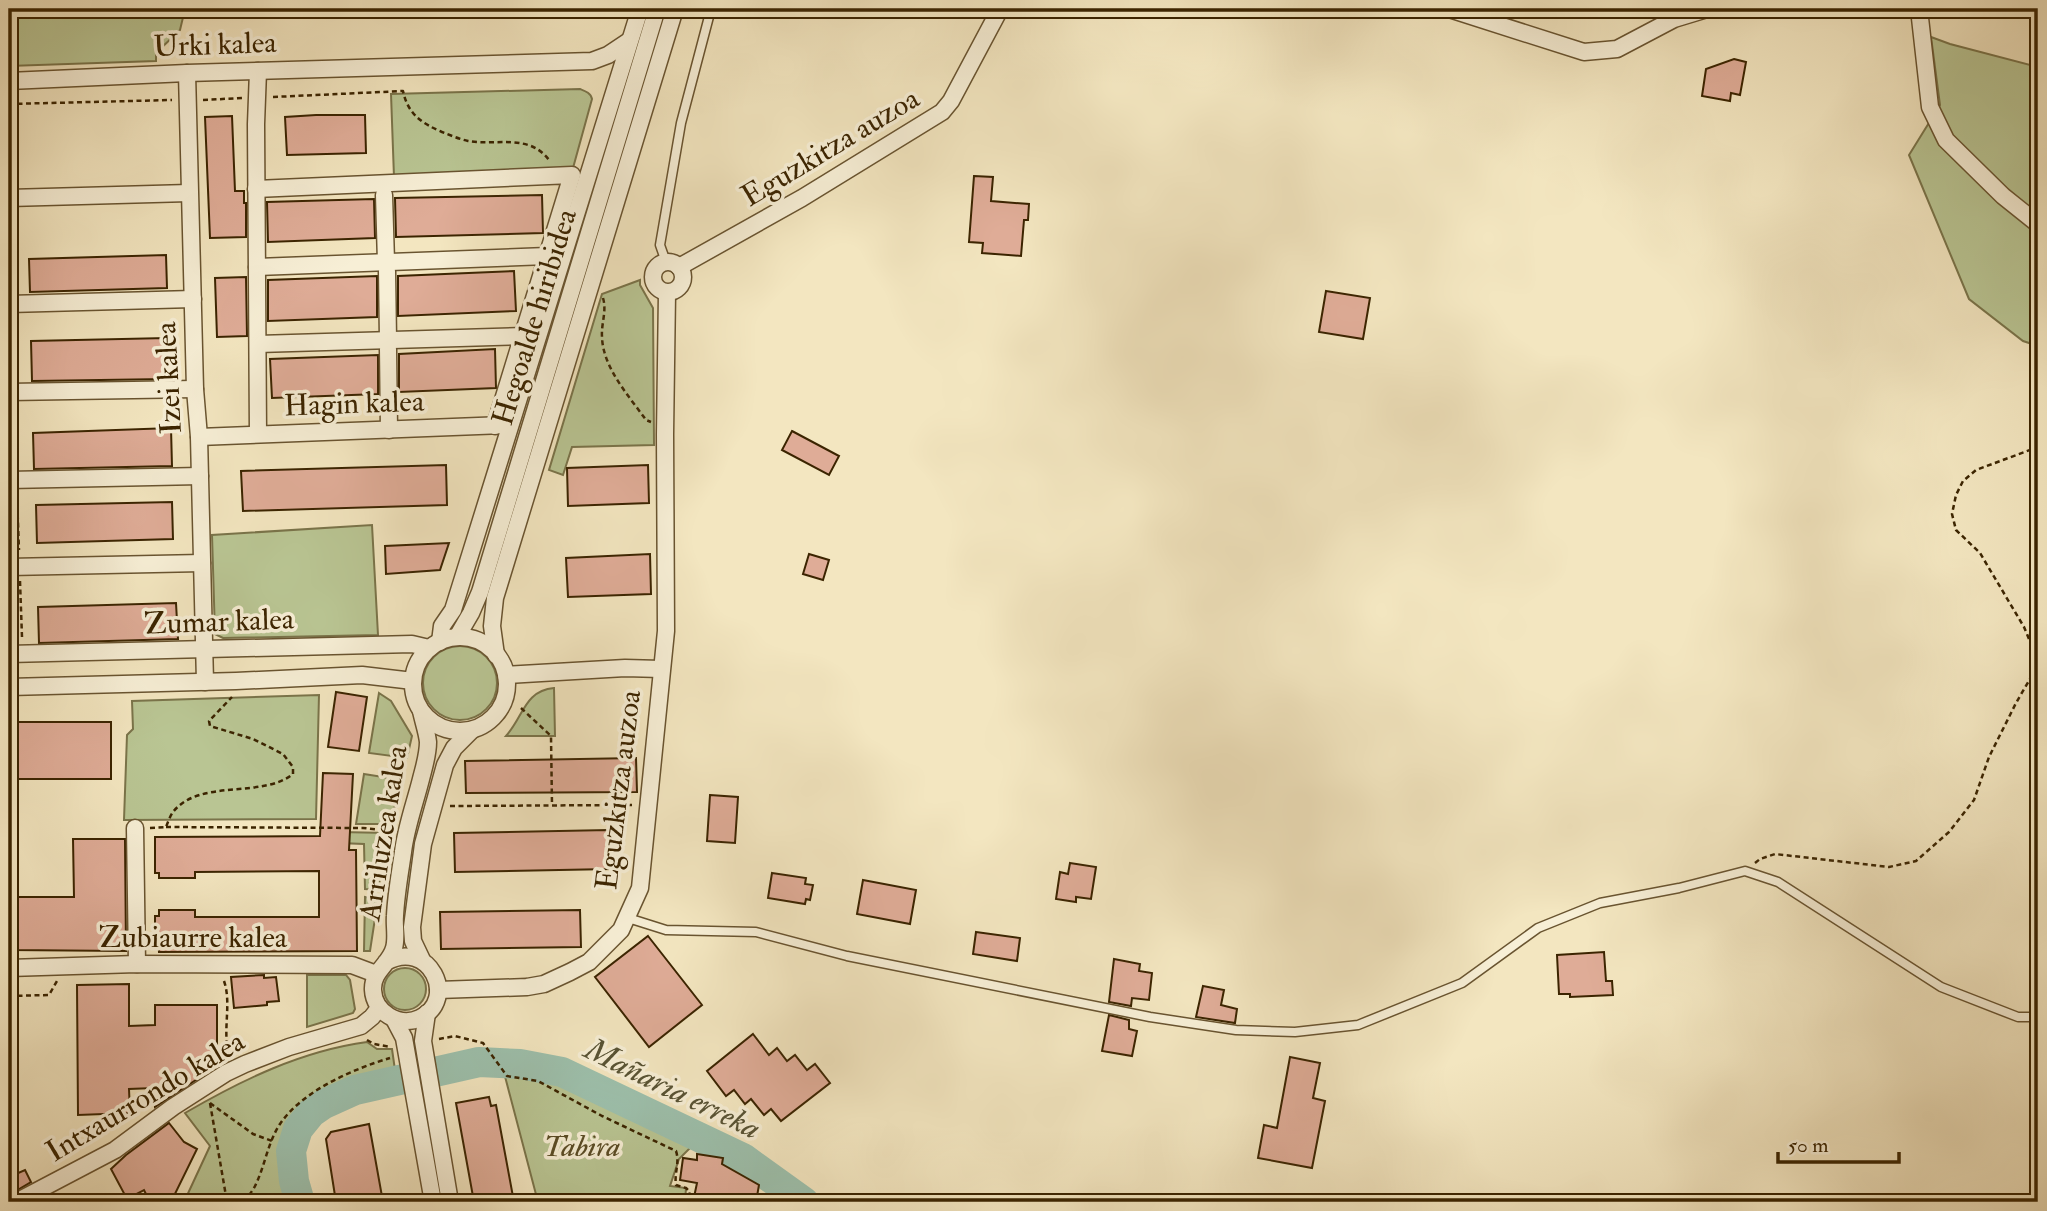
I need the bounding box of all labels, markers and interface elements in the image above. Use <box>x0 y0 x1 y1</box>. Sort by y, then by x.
street label: Urki kalea <box>153 24 278 65</box>
street label: Eguzkitza auzoa <box>735 79 926 215</box>
street label: Hegoalde hiribidea <box>484 204 585 430</box>
street label: Izei kalea <box>147 320 190 435</box>
street label: Hagin kalea <box>283 383 425 424</box>
street label: Zumar kalea <box>143 600 295 643</box>
street label: Eguzkitza auzoa <box>588 687 649 892</box>
street label: Arriluzea kalea <box>351 742 416 924</box>
street label: Zubiaurre kalea <box>99 919 288 956</box>
street label: Intxaurrondo kalea <box>39 1022 252 1170</box>
water label: Mañaria erreka <box>576 1028 767 1149</box>
scale bar <box>1778 1120 1898 1164</box>
park label: Tabira <box>544 1128 621 1165</box>
text: 50 m <box>1788 1132 1829 1159</box>

